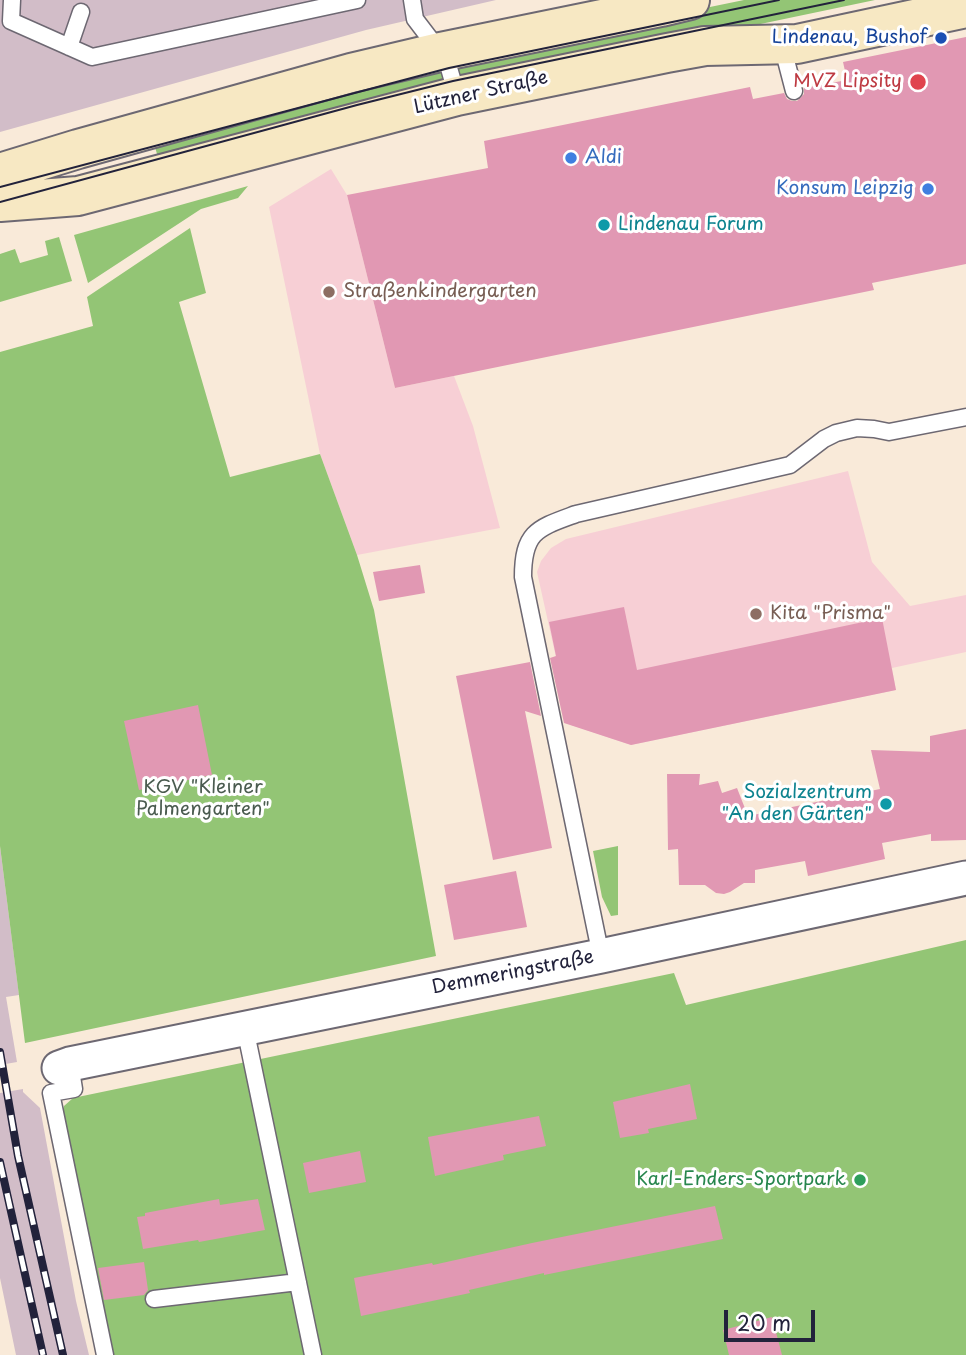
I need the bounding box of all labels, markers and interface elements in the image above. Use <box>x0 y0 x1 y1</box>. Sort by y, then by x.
place label: Lindenau, Bushof <box>772 27 927 49</box>
marker: Lindenau, Bushof <box>933 30 949 46</box>
street label: Lützner Straße <box>412 66 550 120</box>
place label: MVZ Lipsity <box>793 71 902 93</box>
marker: MVZ Lipsity <box>908 72 928 92</box>
place label: Aldi <box>585 147 622 169</box>
marker: Aldi <box>563 150 579 166</box>
place label: Konsum Leipzig <box>776 178 914 200</box>
marker: Konsum Leipzig <box>920 181 936 197</box>
place label: Lindenau Forum <box>618 214 764 236</box>
marker: Lindenau Forum <box>596 217 612 233</box>
place label: Straßenkindergarten <box>343 281 537 303</box>
marker: Straßenkindergarten <box>321 284 337 300</box>
place label: Kita "Prisma" <box>770 603 891 625</box>
marker: Kita "Prisma" <box>748 606 764 622</box>
park label: KGV "Kleiner Palmengarten" <box>136 777 270 821</box>
place label: Sozialzentrum "An den Gärten" <box>721 782 872 826</box>
marker: Sozialzentrum "An den Gärten" <box>878 796 894 812</box>
street label: Demmeringstraße <box>430 946 596 1000</box>
place label: Karl-Enders-Sportpark <box>636 1169 846 1191</box>
marker: Karl-Enders-Sportpark <box>852 1172 868 1188</box>
scale bar <box>728 1296 819 1340</box>
text: 20 m <box>737 1306 791 1338</box>

